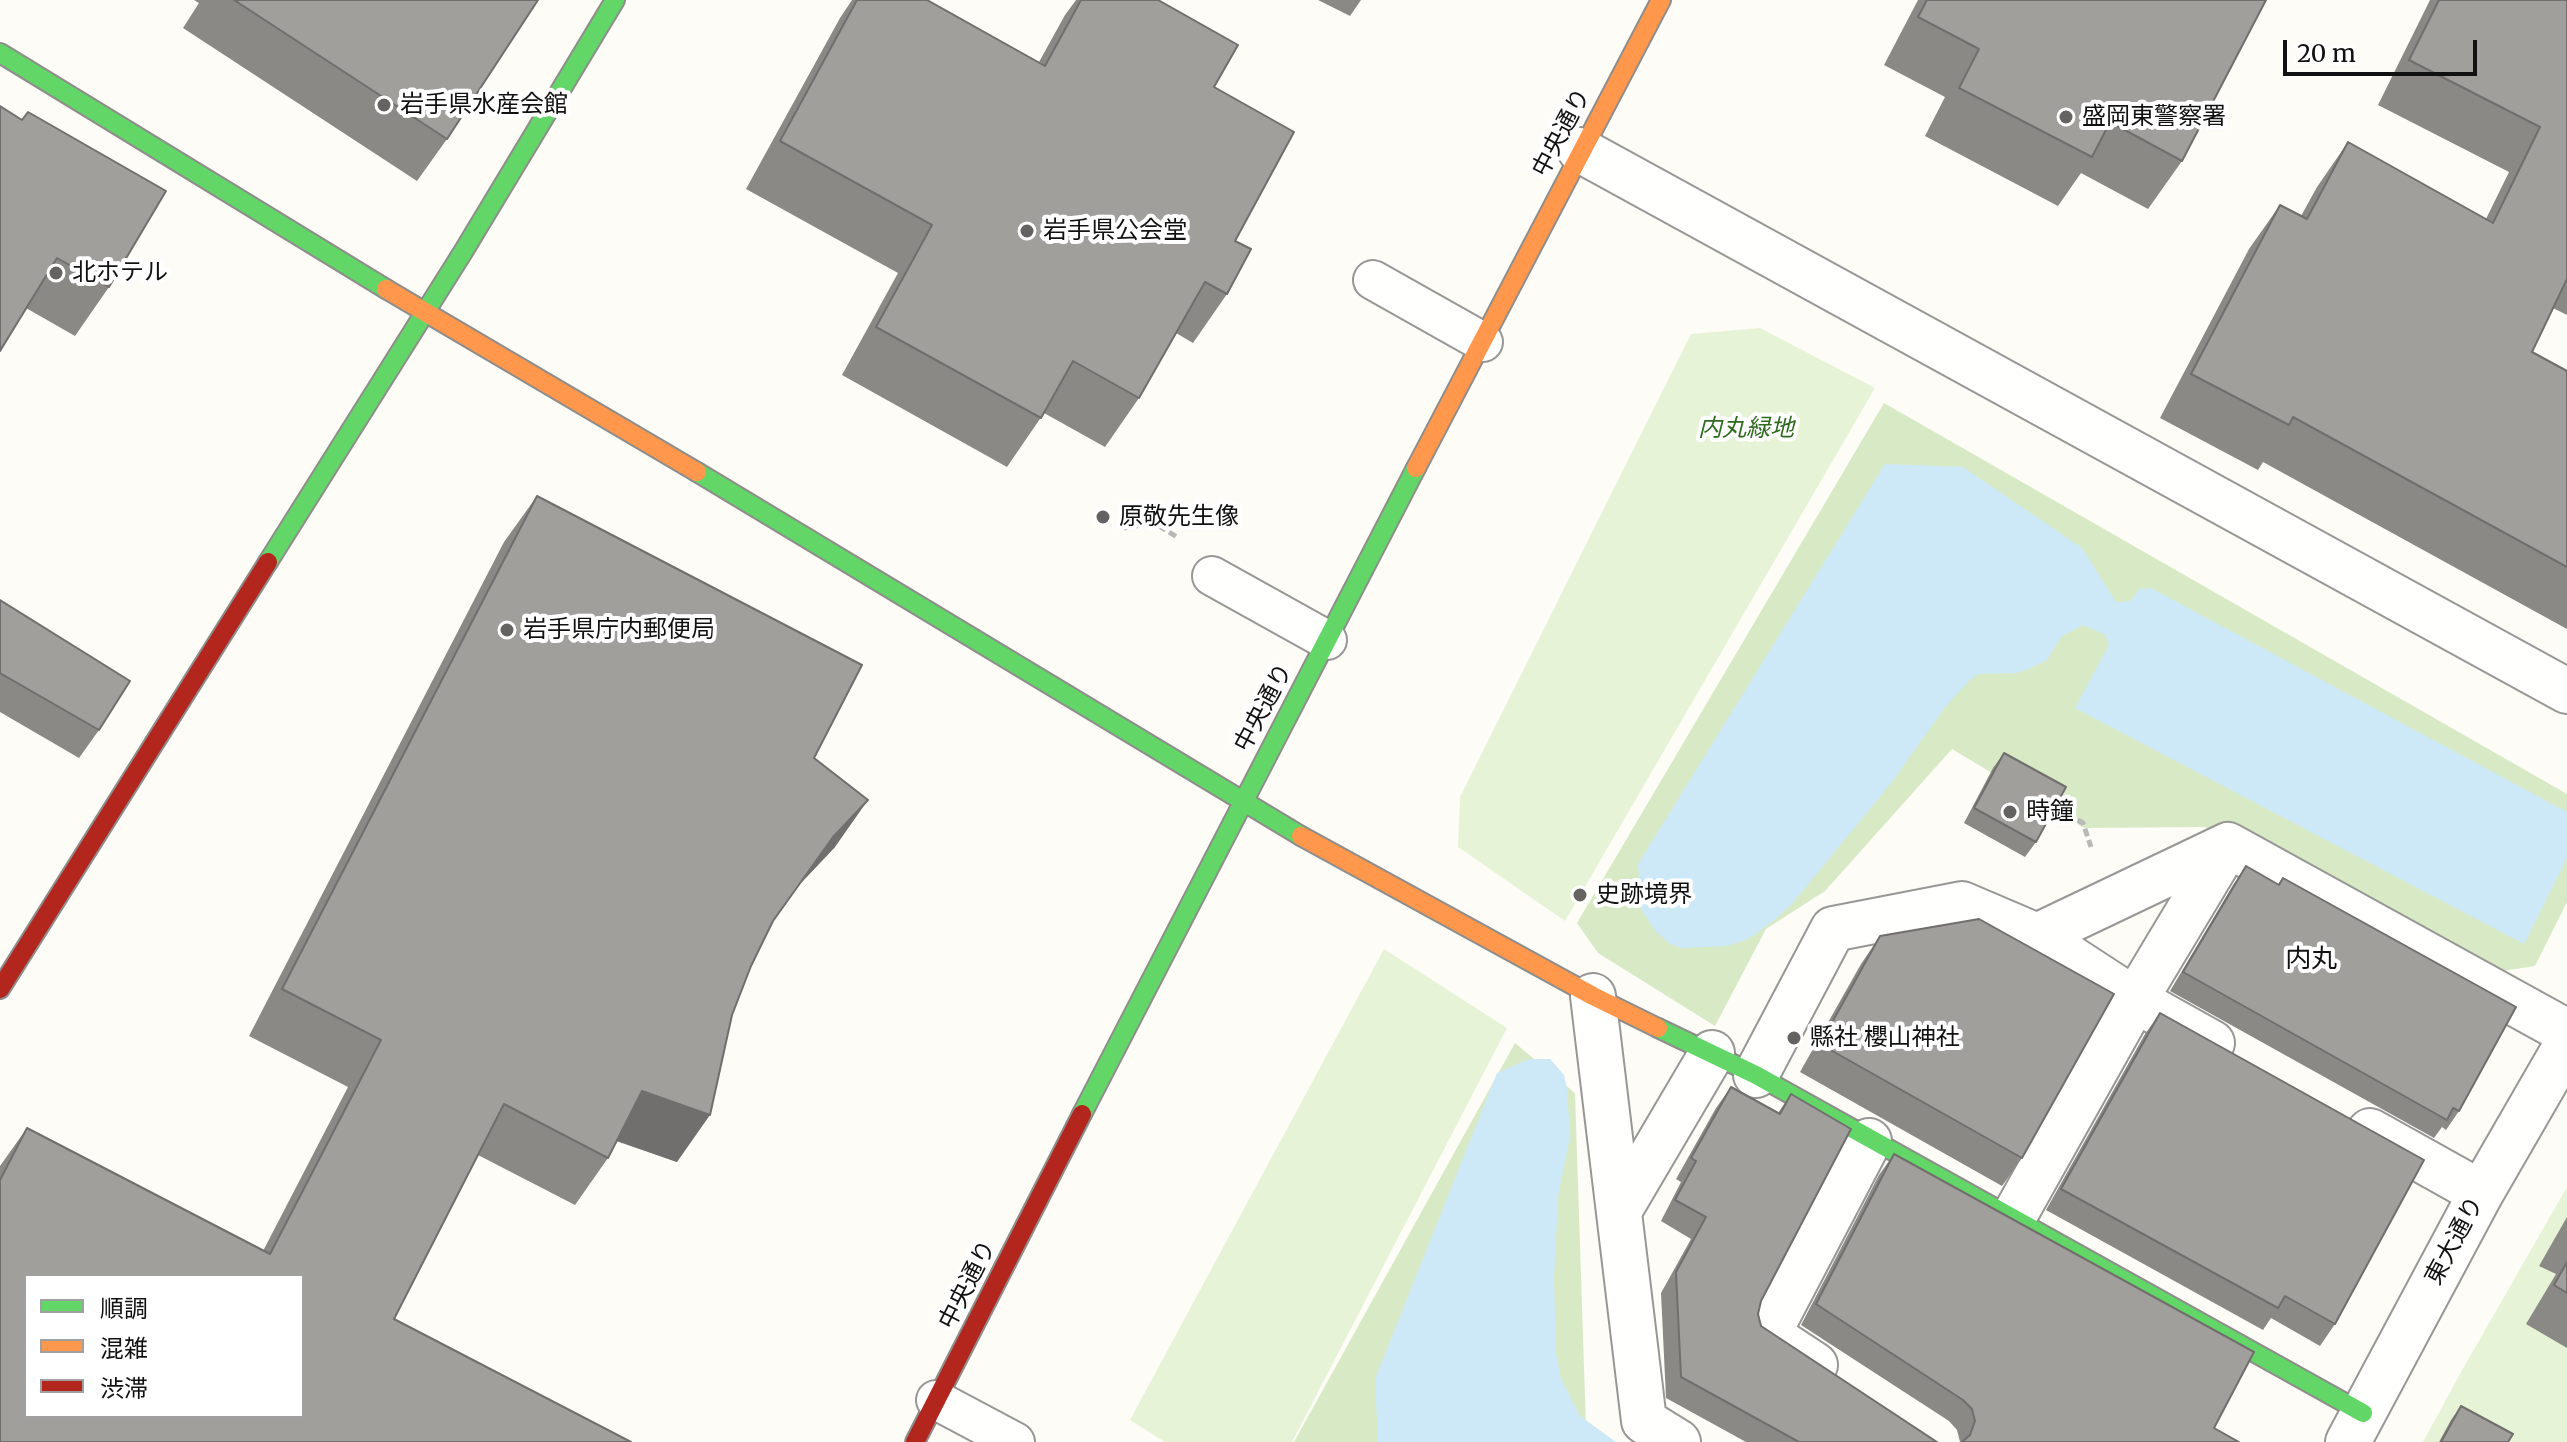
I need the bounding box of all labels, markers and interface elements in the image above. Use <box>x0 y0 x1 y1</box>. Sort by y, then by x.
scale bar <box>2287 24 2481 74</box>
text: 20 m <box>2297 38 2356 69</box>
street label: 中央通り <box>1527 84 1597 182</box>
place label: 岩手県水産会館 <box>400 91 568 119</box>
marker: 岩手県水産会館 <box>375 96 393 114</box>
place label: 盛岡東警察署 <box>2082 103 2226 131</box>
marker: 盛岡東警察署 <box>2057 108 2075 126</box>
place label: 岩手県公会堂 <box>1043 217 1187 245</box>
marker: 岩手県公会堂 <box>1018 222 1036 240</box>
place label: 北ホテル <box>72 259 168 287</box>
marker: 北ホテル <box>47 264 65 282</box>
park label: 内丸緑地 <box>1698 415 1794 443</box>
place label: 原敬先生像 <box>1119 503 1239 531</box>
marker: 原敬先生像 <box>1094 508 1112 526</box>
place label: 岩手県庁内郵便局 <box>523 616 715 644</box>
marker: 岩手県庁内郵便局 <box>498 621 516 639</box>
street label: 中央通り <box>1229 659 1299 757</box>
place label: 時鐘 <box>2026 798 2074 826</box>
marker: 時鐘 <box>2001 803 2019 821</box>
place label: 史跡境界 <box>1596 881 1692 909</box>
marker: 史跡境界 <box>1571 886 1589 904</box>
district label: 内丸 <box>2285 944 2337 976</box>
place label: 縣社 櫻山神社 <box>1810 1024 1960 1052</box>
marker: 縣社 櫻山神社 <box>1785 1029 1803 1047</box>
street label: 東大通り <box>2420 1192 2490 1290</box>
street label: 中央通り <box>933 1236 1003 1334</box>
legend <box>24 1274 304 1418</box>
text: 順調 <box>100 1293 148 1324</box>
text: 混雑 <box>100 1333 148 1364</box>
text: 渋滞 <box>100 1373 148 1404</box>

